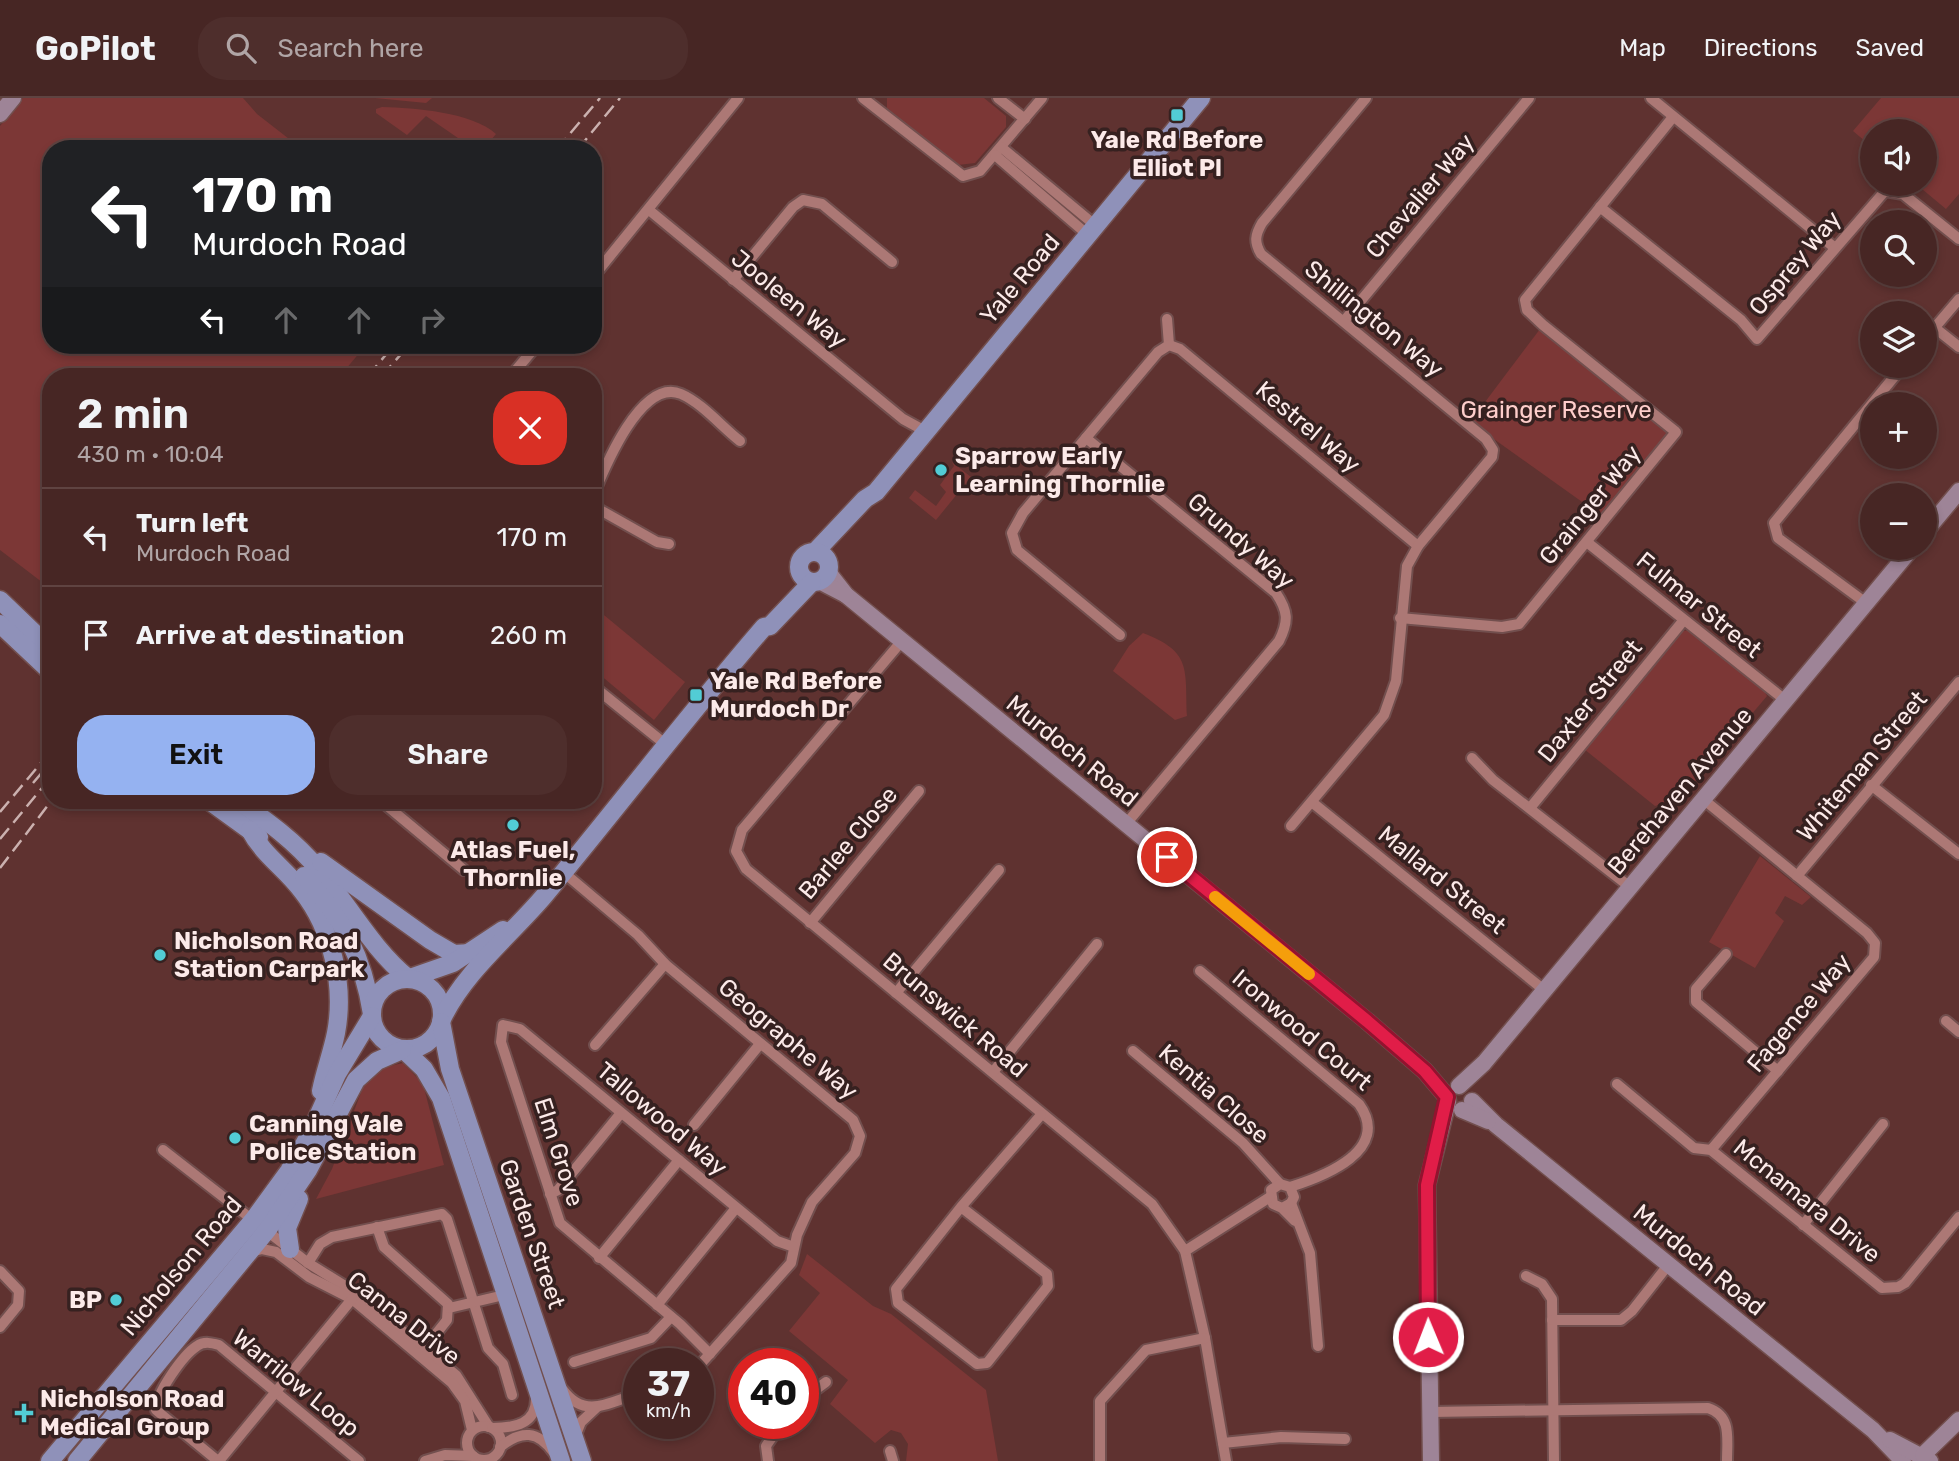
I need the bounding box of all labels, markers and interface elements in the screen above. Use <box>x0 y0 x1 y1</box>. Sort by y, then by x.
search box <box>198 17 688 80</box>
text: GoPilot <box>35 29 156 68</box>
icon: search <box>222 29 260 67</box>
text: Search here <box>278 33 423 64</box>
text: Map <box>1619 34 1666 62</box>
text: Directions <box>1704 34 1817 62</box>
text: Saved <box>1855 34 1924 62</box>
marker: Yale Rd Before Elliot Pl <box>1169 107 1185 123</box>
map controls <box>1860 119 1937 560</box>
button: sound <box>1860 119 1937 196</box>
place label: Yale Rd Before Elliot Pl <box>1091 126 1263 182</box>
street label: Chevalier Way <box>1360 128 1480 264</box>
text: 170 m <box>192 166 333 224</box>
icon: left <box>77 168 168 259</box>
street label: Osprey Way <box>1743 205 1847 321</box>
button: search <box>1860 210 1937 287</box>
text: Murdoch Road <box>192 225 407 263</box>
street label: Yale Road <box>974 228 1066 330</box>
street label: Jooleen Way <box>726 244 852 354</box>
street label: Shillington Way <box>1299 255 1449 383</box>
icon: left <box>194 301 232 339</box>
icon: ahead <box>267 301 305 339</box>
icon: ahead <box>340 301 378 339</box>
icon: right <box>413 301 451 339</box>
button: layers <box>1860 301 1937 378</box>
street label: Kestrel Way <box>1250 375 1366 479</box>
text: 2 min <box>77 389 189 439</box>
button: close <box>493 391 567 465</box>
button: + <box>1860 392 1937 469</box>
park label: Grainger Reserve <box>1460 396 1652 424</box>
text: 430 m · 10:04 <box>77 440 224 468</box>
street label: Grainger Way <box>1533 440 1647 570</box>
place label: Sparrow Early Learning Thornlie <box>955 442 1165 498</box>
marker: Sparrow Early Learning Thornlie <box>933 462 949 478</box>
button: − <box>1860 483 1937 560</box>
street label: Grundy Way <box>1182 487 1300 595</box>
text: Turn left <box>136 508 248 539</box>
icon: left <box>77 518 115 556</box>
text: 170 m <box>497 522 567 553</box>
text: Murdoch Road <box>136 539 290 567</box>
street label: Fulmar Street <box>1631 546 1767 664</box>
icon: arrive <box>77 616 115 654</box>
text: Arrive at destination <box>136 620 404 651</box>
text: 260 m <box>490 620 567 651</box>
street label: Daxter Street <box>1532 634 1648 768</box>
place label: Yale Rd Before Murdoch Dr <box>710 667 882 723</box>
street label: Whiteman Street <box>1791 685 1933 847</box>
marker: Yale Rd Before Murdoch Dr <box>688 687 704 703</box>
street label: Murdoch Road <box>1001 689 1143 813</box>
street label: Berehaven Avenue <box>1602 702 1758 880</box>
button: Exit <box>77 715 315 795</box>
button: Share <box>329 715 567 795</box>
street label: Barlee Close <box>793 781 903 905</box>
marker: Atlas Fuel, Thornlie <box>505 817 521 833</box>
street label: Mallard Street <box>1373 820 1511 940</box>
pin <box>1137 827 1197 887</box>
place label: Atlas Fuel, Thornlie <box>451 836 575 892</box>
icon: arrive <box>1148 838 1186 876</box>
place label: Nicholson Road Station Carpark <box>174 927 365 983</box>
marker: Nicholson Road Station Carpark <box>152 947 168 963</box>
street label: Brunswick Road <box>877 947 1033 1083</box>
street label: Fagence Way <box>1741 948 1857 1078</box>
street label: Ironwood Court <box>1227 964 1377 1096</box>
street label: Geographe Way <box>713 973 863 1105</box>
street label: Kentia Close <box>1153 1038 1275 1150</box>
street label: Tallowood Way <box>591 1056 733 1182</box>
street label: Elm Grove <box>528 1094 590 1210</box>
place label: Canning Vale Police Station <box>249 1110 416 1166</box>
marker: Canning Vale Police Station <box>227 1130 243 1146</box>
street label: Mcnamara Drive <box>1728 1133 1886 1269</box>
street label: Garden Street <box>493 1156 571 1312</box>
street label: Nicholson Road <box>115 1191 247 1341</box>
street label: Murdoch Road <box>1628 1198 1770 1322</box>
street label: Canna Drive <box>342 1265 466 1371</box>
place label: BP <box>69 1286 102 1314</box>
marker: BP <box>108 1292 124 1308</box>
position arrow <box>1391 1300 1465 1374</box>
street label: Warrilow Loop <box>227 1323 365 1443</box>
speed limit sign: 40 <box>728 1348 819 1439</box>
text: 37 <box>647 1363 690 1405</box>
place label: Nicholson Road Medical Group <box>40 1385 224 1441</box>
text: km/h <box>646 1400 691 1422</box>
marker: Nicholson Road Medical Group <box>14 1403 34 1423</box>

